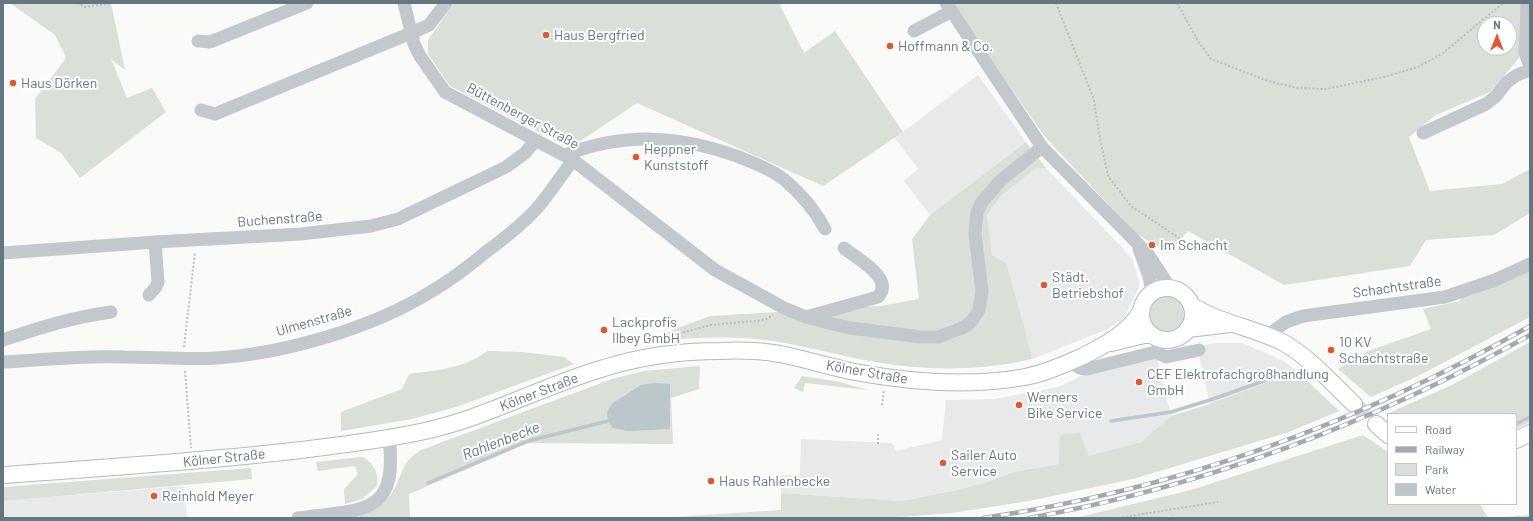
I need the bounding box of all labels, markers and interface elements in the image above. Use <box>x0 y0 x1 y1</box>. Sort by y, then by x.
north arrow <box>1477 16 1517 56</box>
text: N <box>1493 18 1501 31</box>
place label: Haus Bergfried <box>554 27 645 43</box>
marker: Haus Bergfried <box>541 30 551 40</box>
place label: Hoffmann & Co. <box>898 38 993 54</box>
marker: Hoffmann & Co. <box>885 41 895 51</box>
place label: Haus Dörken <box>21 75 97 91</box>
marker: Haus Dörken <box>8 78 18 88</box>
street label: Büttenberger Straße <box>464 79 582 153</box>
place label: Heppner Kunststoff <box>644 141 709 174</box>
marker: Heppner Kunststoff <box>631 152 641 162</box>
street label: Buchenstraße <box>237 208 323 230</box>
place label: Im Schacht <box>1160 237 1228 253</box>
marker: Im Schacht <box>1147 240 1157 250</box>
place label: Städt. Betriebshof <box>1052 269 1124 302</box>
street label: Schachtstraße <box>1352 272 1442 302</box>
marker: Städt. Betriebshof <box>1039 280 1049 290</box>
street label: Ulmenstraße <box>274 302 354 340</box>
place label: Lackprofis Ilbey GmbH <box>612 314 680 346</box>
marker: Lackprofis Ilbey GmbH <box>599 325 609 335</box>
place label: 10 KV Schachtstraße <box>1339 334 1428 366</box>
marker: 10 KV Schachtstraße <box>1326 345 1336 355</box>
street label: Kölner Straße <box>825 357 909 387</box>
place label: CEF Elektrofachgroßhandlung GmbH <box>1147 366 1329 398</box>
street label: Kölner Straße <box>497 369 581 415</box>
marker: CEF Elektrofachgroßhandlung GmbH <box>1134 377 1144 387</box>
place label: Werners Bike Service <box>1027 389 1102 422</box>
marker: Werners Bike Service <box>1014 400 1024 410</box>
legend <box>1387 413 1517 505</box>
water label: Rahlenbecke <box>460 418 542 464</box>
text: Road <box>1425 422 1452 436</box>
text: Railway <box>1425 442 1464 456</box>
street label: Kölner Straße <box>182 445 266 471</box>
place label: Sailer Auto Service <box>951 447 1017 480</box>
marker: Sailer Auto Service <box>938 458 948 468</box>
text: Park <box>1425 462 1449 476</box>
place label: Haus Rahlenbecke <box>719 473 830 489</box>
marker: Haus Rahlenbecke <box>706 476 716 486</box>
text: Water <box>1425 482 1456 496</box>
place label: Reinhold Meyer <box>162 488 254 504</box>
marker: Reinhold Meyer <box>149 491 159 501</box>

